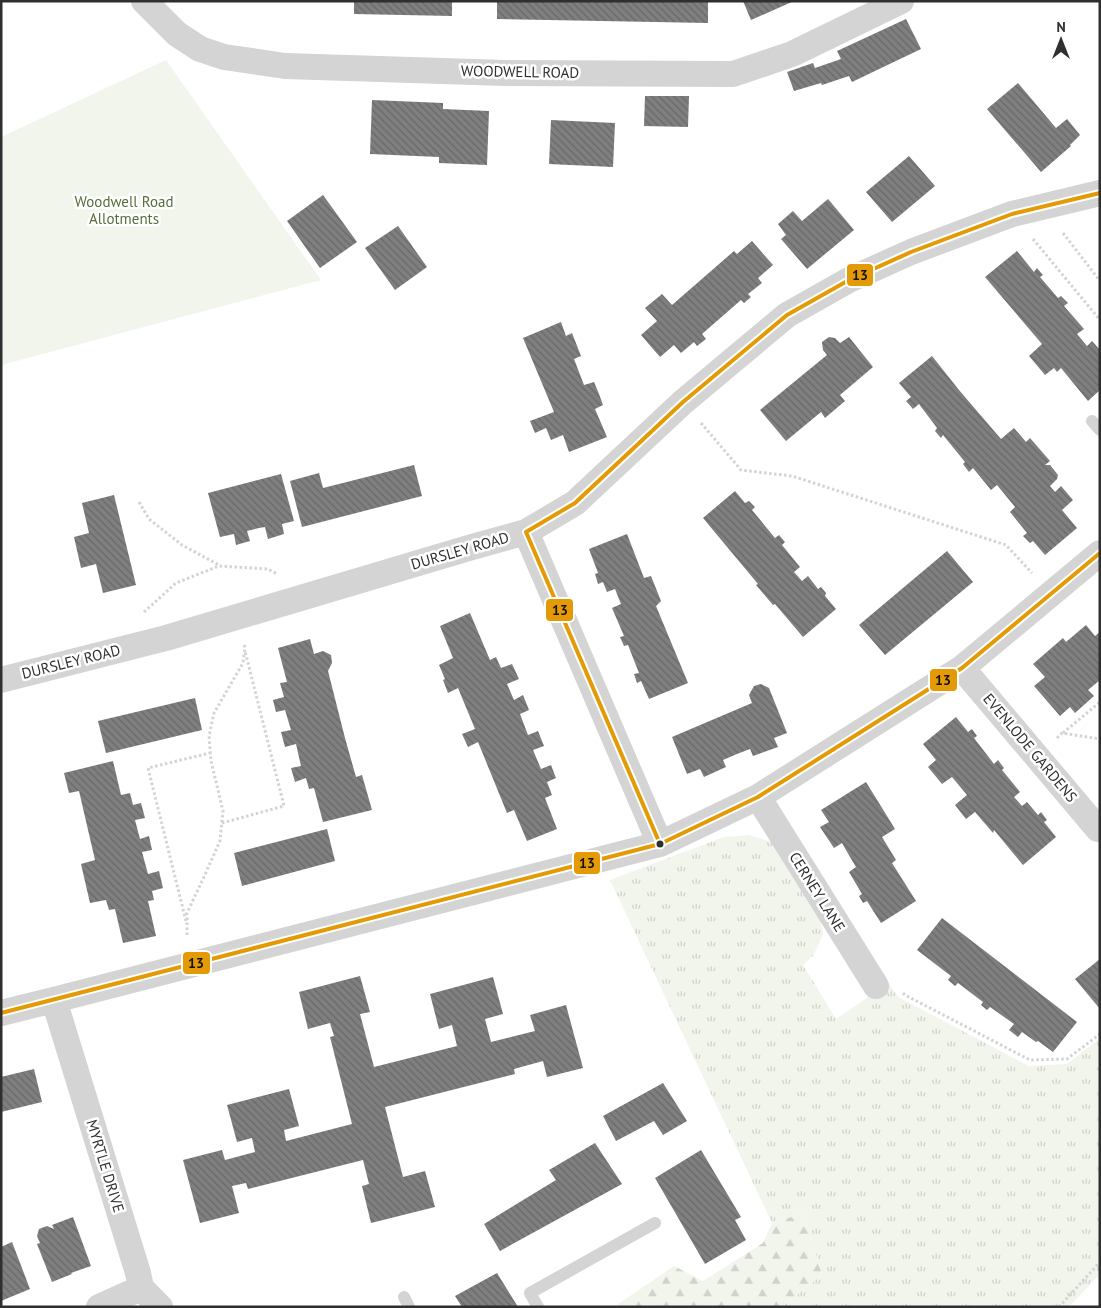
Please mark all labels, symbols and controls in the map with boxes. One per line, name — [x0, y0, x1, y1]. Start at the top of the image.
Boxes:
north arrow — [1036, 15, 1086, 65]
text: N — [1056, 18, 1066, 36]
street label: WOODWELL ROAD — [461, 61, 579, 82]
park label: Woodwell Road Allotments — [75, 192, 173, 228]
line badge: 13 — [846, 263, 874, 287]
text: 13 — [852, 266, 868, 284]
street label: DURSLEY ROAD — [409, 527, 511, 574]
line badge: 13 — [545, 598, 574, 622]
text: 13 — [552, 601, 568, 619]
street label: DURSLEY ROAD — [20, 640, 122, 683]
line badge: 13 — [929, 668, 958, 692]
text: 13 — [935, 671, 951, 689]
street label: EVENLODE GARDENS — [979, 689, 1082, 806]
unlabelled marker — [655, 839, 665, 849]
street label: CERNEY LANE — [785, 848, 849, 935]
line badge: 13 — [573, 851, 601, 875]
text: 13 — [579, 854, 595, 872]
line badge: 13 — [182, 951, 211, 975]
text: 13 — [188, 954, 204, 972]
street label: MYRTLE DRIVE — [82, 1117, 129, 1215]

